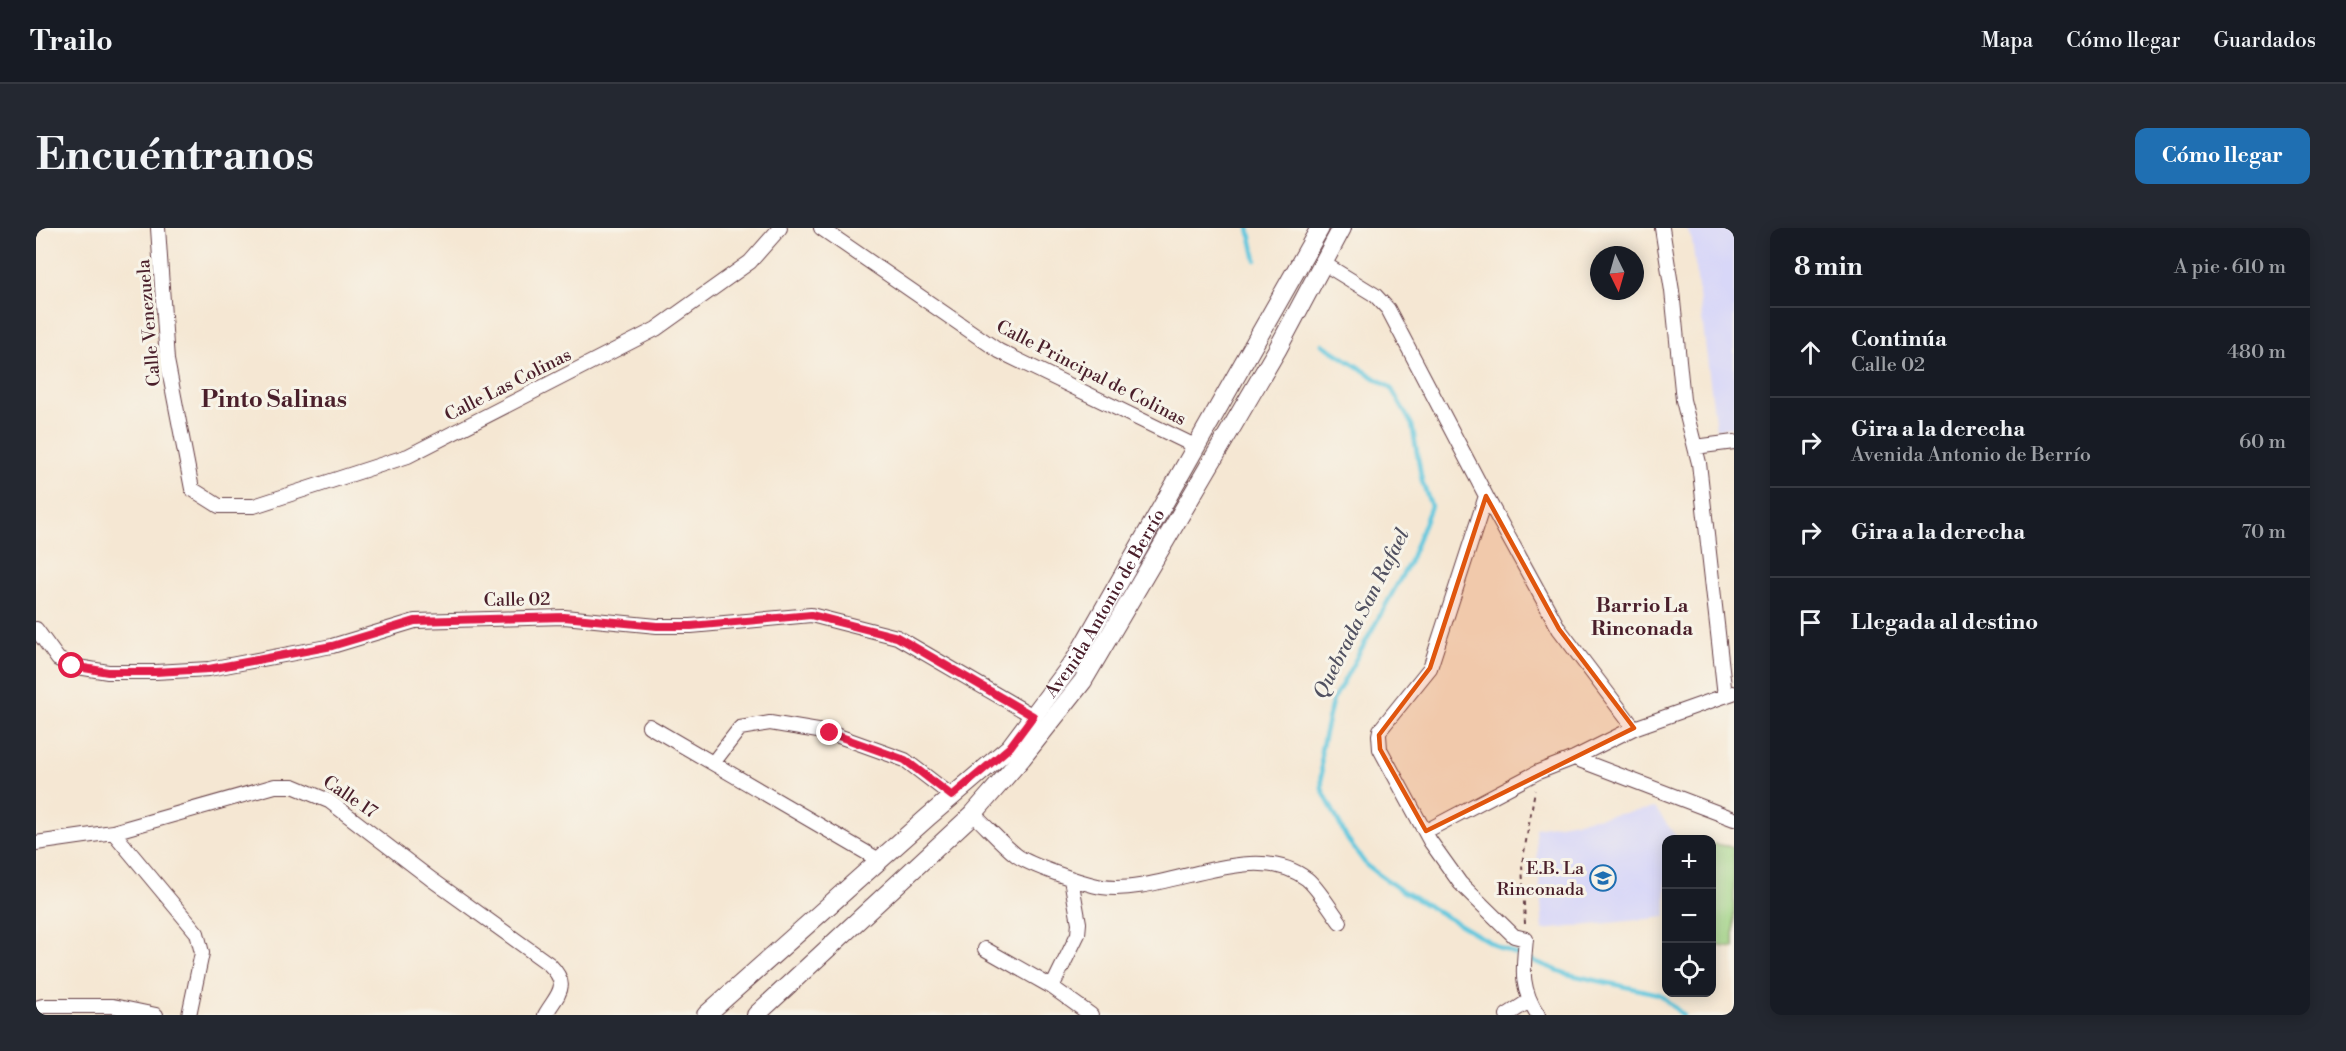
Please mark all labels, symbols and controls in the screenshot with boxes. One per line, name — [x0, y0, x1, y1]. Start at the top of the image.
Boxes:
text: Trailo — [30, 24, 113, 59]
text: Mapa — [1981, 28, 2033, 54]
text: Cómo llegar — [2066, 28, 2181, 54]
text: Guardados — [2214, 28, 2316, 54]
button: Cómo llegar — [2135, 128, 2310, 184]
text: Encuéntranos — [36, 130, 314, 183]
north arrow — [1590, 246, 1644, 300]
text: 8 min — [1794, 251, 1863, 283]
text: A pie · 610 m — [2174, 255, 2286, 280]
street label: Calle Venezuela — [132, 258, 166, 388]
street label: Calle Principal de Colinas — [992, 315, 1190, 431]
text: Continúa — [1851, 326, 1947, 353]
icon: ahead — [1794, 336, 1827, 369]
text: 480 m — [2227, 340, 2286, 365]
street label: Calle Las Colinas — [441, 343, 575, 427]
text: Calle 02 — [1851, 353, 1925, 378]
district label: Pinto Salinas — [201, 385, 347, 415]
text: Gira a la derecha — [1851, 416, 2025, 443]
icon: right — [1794, 426, 1827, 459]
text: 60 m — [2239, 430, 2286, 455]
text: Avenida Antonio de Berrío — [1851, 443, 2091, 468]
street label: Avenida Antonio de Berrío — [1039, 505, 1170, 703]
icon: right — [1794, 516, 1827, 549]
text: Gira a la derecha — [1851, 519, 2025, 546]
text: 70 m — [2242, 520, 2286, 545]
water label: Quebrada San Rafael — [1308, 524, 1416, 703]
street label: Calle 02 — [483, 588, 551, 612]
district label: Barrio La Rinconada — [1591, 594, 1693, 642]
icon: arrive — [1794, 606, 1827, 639]
text: Llegada al destino — [1851, 609, 2038, 636]
route start — [58, 652, 84, 678]
route end — [816, 719, 842, 745]
street label: Calle 17 — [318, 770, 382, 824]
map controls — [1662, 835, 1716, 997]
button: + — [1662, 835, 1716, 889]
place label: E.B. La Rinconada — [1497, 857, 1585, 901]
school or university icon: E.B. La Rinconada — [1588, 863, 1618, 893]
button: − — [1662, 889, 1716, 943]
button: locate — [1662, 943, 1716, 997]

